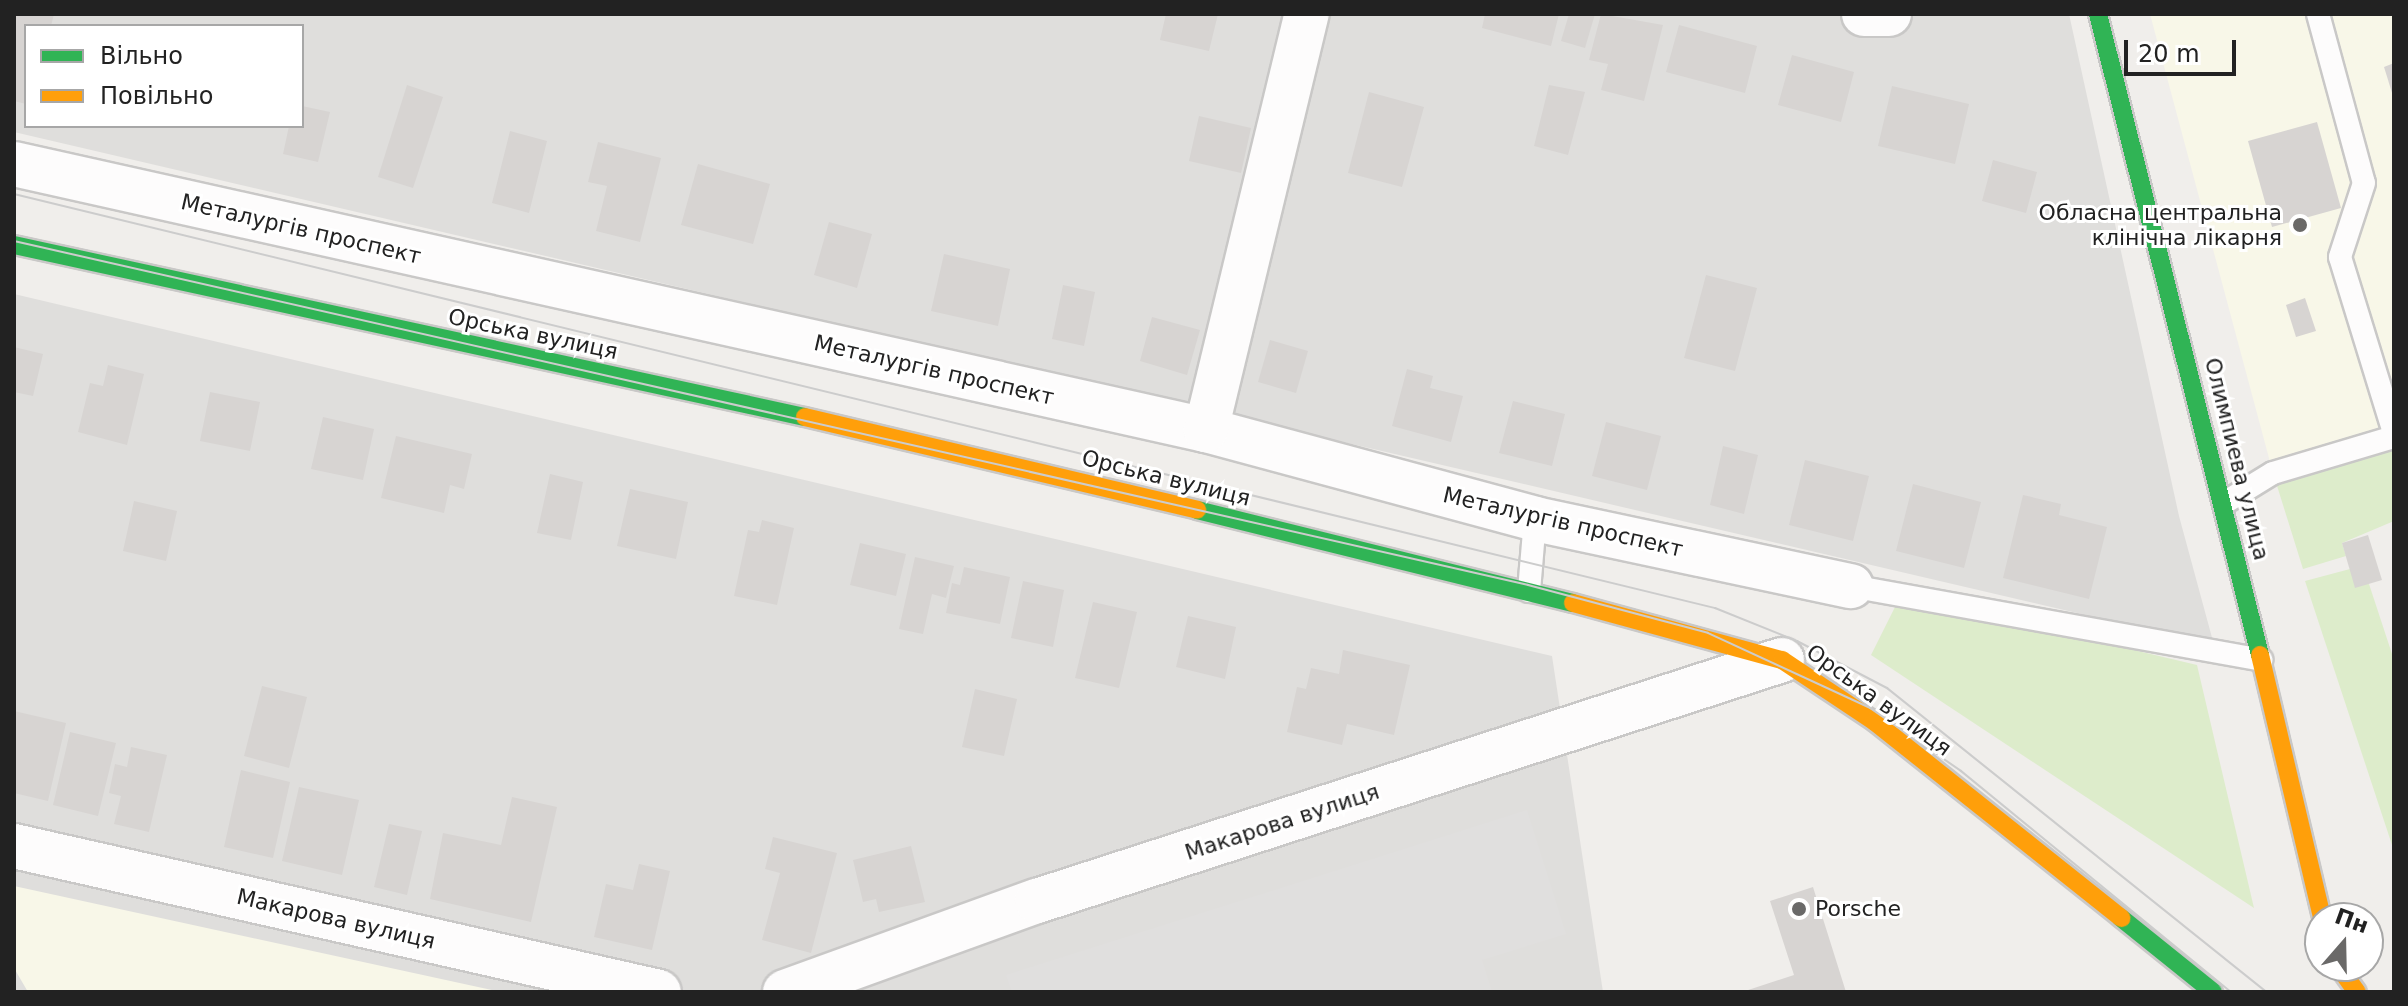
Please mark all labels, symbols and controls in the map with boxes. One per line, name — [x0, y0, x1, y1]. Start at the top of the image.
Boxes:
legend — [24, 24, 304, 128]
scale bar — [2128, 24, 2240, 74]
text: 20 m — [2138, 40, 2200, 68]
text: Вільно — [100, 42, 183, 70]
text: Повільно — [100, 82, 213, 110]
street label: Металургів проспект — [178, 189, 424, 269]
place label: Обласна центральна клінічна лікарня — [2039, 199, 2282, 250]
marker: Обласна центральна клінічна лікарня — [2289, 214, 2311, 236]
street label: Орська вулиця — [446, 303, 620, 365]
street label: Металургів проспект — [811, 330, 1057, 410]
street label: Олимпиева улица — [2199, 355, 2275, 563]
street label: Орська вулиця — [1079, 444, 1253, 512]
street label: Металургів проспект — [1440, 482, 1686, 562]
street label: Орська вулиця — [1801, 639, 1957, 761]
street label: Макарова вулиця — [1182, 778, 1382, 866]
street label: Макарова вулиця — [234, 883, 438, 955]
place label: Porsche — [1815, 896, 1901, 922]
marker: Porsche — [1790, 900, 1808, 918]
north arrow — [2304, 902, 2384, 982]
text: Пн — [2332, 903, 2372, 938]

